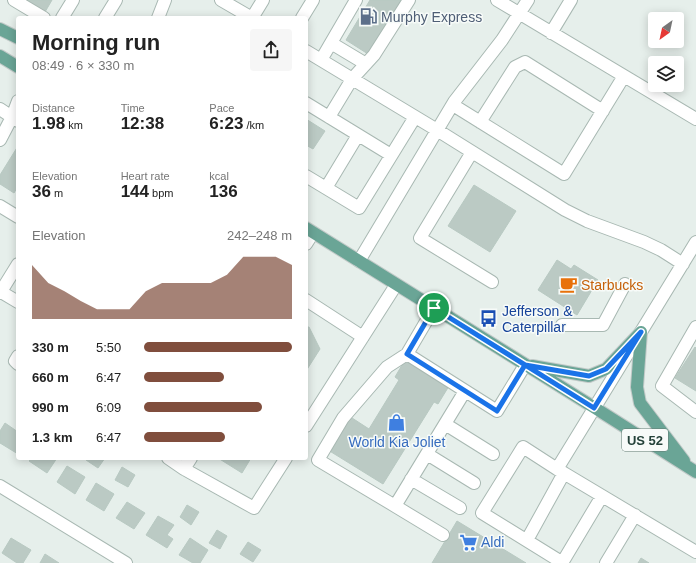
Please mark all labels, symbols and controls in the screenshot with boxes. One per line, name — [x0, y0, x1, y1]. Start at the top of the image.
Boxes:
fuel station icon: Murphy Express — [358, 7, 378, 27]
place label: Murphy Express — [381, 9, 482, 25]
north arrow — [648, 12, 684, 48]
map controls — [648, 12, 684, 92]
button: share — [250, 29, 292, 71]
text: Morning run — [32, 30, 160, 55]
button: layers — [648, 56, 684, 92]
text: 08:49 · 6 × 330 m — [32, 58, 134, 73]
text: Distance — [32, 102, 75, 114]
text: Time — [121, 102, 145, 114]
text: Pace — [209, 102, 234, 114]
text: 1.98 — [32, 114, 65, 133]
text: 12:38 — [121, 114, 164, 133]
text: 6:23 — [209, 114, 243, 133]
text: km — [65, 119, 83, 131]
text: /km — [243, 119, 264, 131]
text: Elevation — [32, 170, 77, 182]
text: Heart rate — [121, 170, 170, 182]
text: kcal — [209, 170, 229, 182]
text: 36 — [32, 182, 51, 201]
text: 144 — [121, 182, 149, 201]
text: 136 — [209, 182, 238, 201]
text: m — [51, 187, 63, 199]
text: bpm — [149, 187, 174, 199]
text: Elevation — [32, 228, 85, 243]
text: 242–248 m — [227, 228, 292, 243]
cafe icon: Starbucks — [558, 275, 578, 295]
place label: Starbucks — [581, 277, 643, 293]
pin — [417, 291, 451, 325]
icon: arrive — [423, 297, 445, 319]
place label: Jefferson & Caterpillar — [502, 303, 573, 335]
bus stop icon: Jefferson & Caterpillar — [479, 309, 499, 329]
text: 330 m — [32, 340, 69, 355]
text: 5:50 — [96, 340, 121, 355]
text: 660 m — [32, 370, 69, 385]
text: 6:47 — [96, 370, 121, 385]
text: 990 m — [32, 400, 69, 415]
text: 6:09 — [96, 400, 121, 415]
shop icon: World Kia Joliet — [387, 412, 407, 432]
road number: US 52 — [622, 429, 668, 451]
text: 1.3 km — [32, 430, 72, 445]
text: 6:47 — [96, 430, 121, 445]
place label: World Kia Joliet — [348, 434, 446, 450]
supermarket icon: Aldi — [458, 532, 478, 552]
place label: Aldi — [481, 534, 504, 550]

